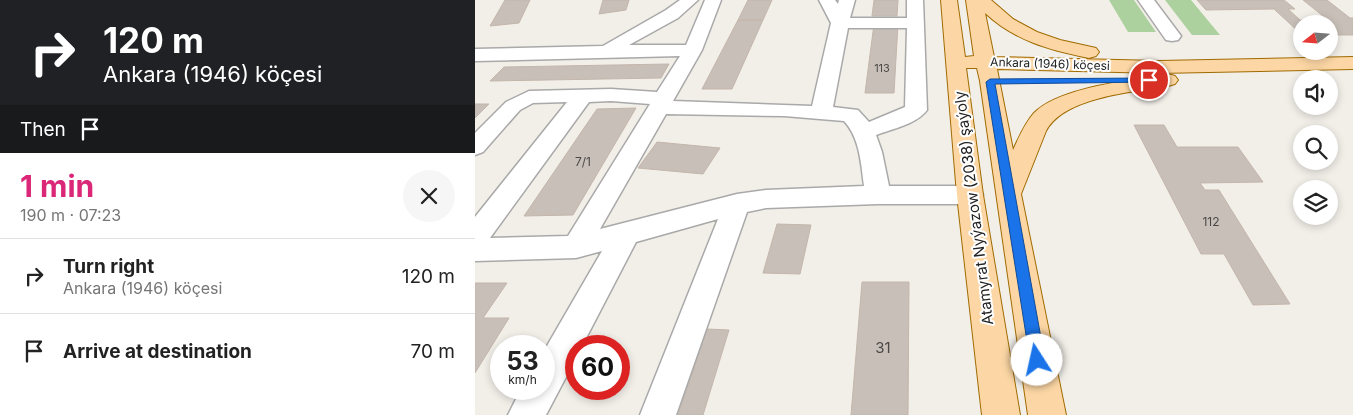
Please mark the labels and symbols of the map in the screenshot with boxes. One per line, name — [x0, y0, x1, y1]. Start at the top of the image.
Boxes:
north arrow — [1293, 15, 1337, 60]
street label: Ankara (1946) köçesi — [990, 54, 1110, 73]
pin — [1128, 59, 1170, 101]
house number: 113 — [874, 61, 890, 75]
street label: Atamyrat Nyýazow (2038) şaýoly — [950, 89, 997, 326]
house number: 7/1 — [575, 154, 591, 169]
house number: 112 — [1202, 214, 1220, 229]
position arrow — [1010, 333, 1062, 385]
speed limit sign: 60 — [565, 335, 630, 400]
house number: 31 — [875, 338, 891, 357]

